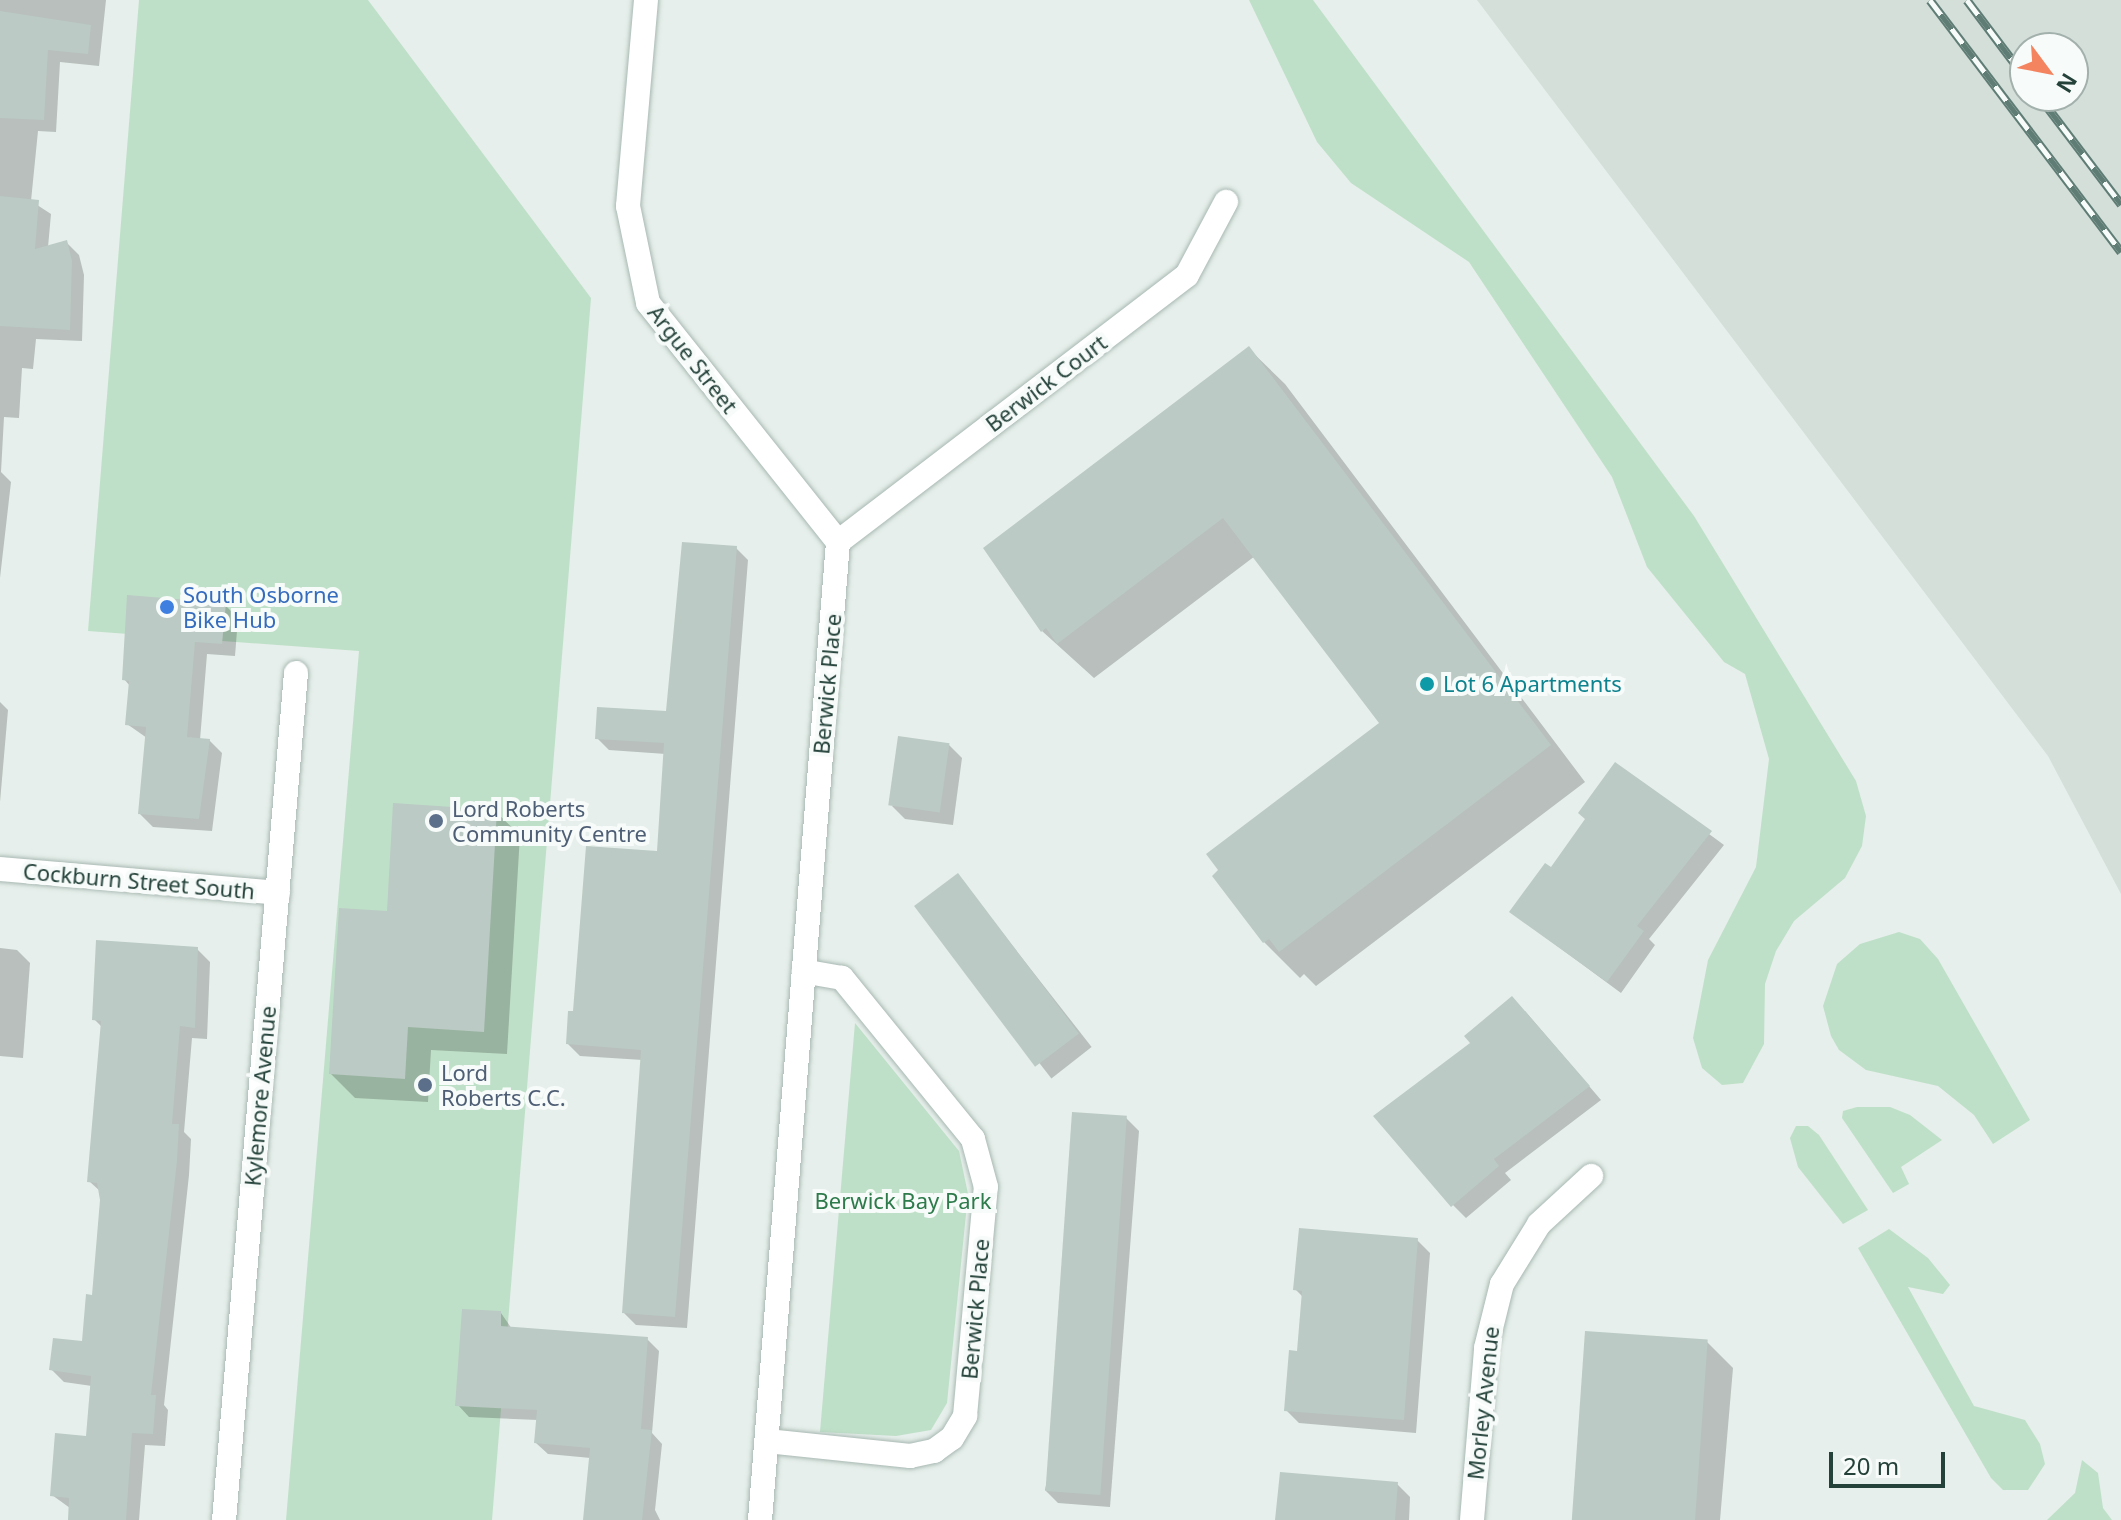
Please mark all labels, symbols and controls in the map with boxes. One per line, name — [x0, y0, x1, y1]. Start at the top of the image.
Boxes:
north arrow — [2009, 32, 2089, 112]
text: N — [2050, 68, 2085, 99]
street label: Argue Street — [643, 300, 743, 418]
street label: Berwick Court — [980, 329, 1112, 437]
place label: South Osborne Bike Hub — [183, 581, 339, 632]
marker: South Osborne Bike Hub — [158, 598, 176, 616]
street label: Berwick Place — [808, 613, 846, 755]
place label: Lot 6 Apartments — [1443, 671, 1622, 697]
marker: Lot 6 Apartments — [1418, 675, 1436, 693]
place label: Lord Roberts Community Centre — [452, 795, 647, 846]
marker: Lord Roberts Community Centre — [427, 812, 445, 830]
street label: Cockburn Street South — [22, 858, 256, 904]
street label: Kylemore Avenue — [239, 1005, 281, 1187]
place label: Lord Roberts C.C. — [441, 1059, 566, 1110]
marker: Lord Roberts C.C. — [416, 1076, 434, 1094]
park label: Berwick Bay Park — [815, 1188, 991, 1214]
street label: Berwick Place — [956, 1238, 994, 1380]
street label: Morley Avenue — [1462, 1325, 1504, 1481]
scale bar — [1833, 1436, 1949, 1486]
text: 20 m — [1843, 1449, 1899, 1482]

